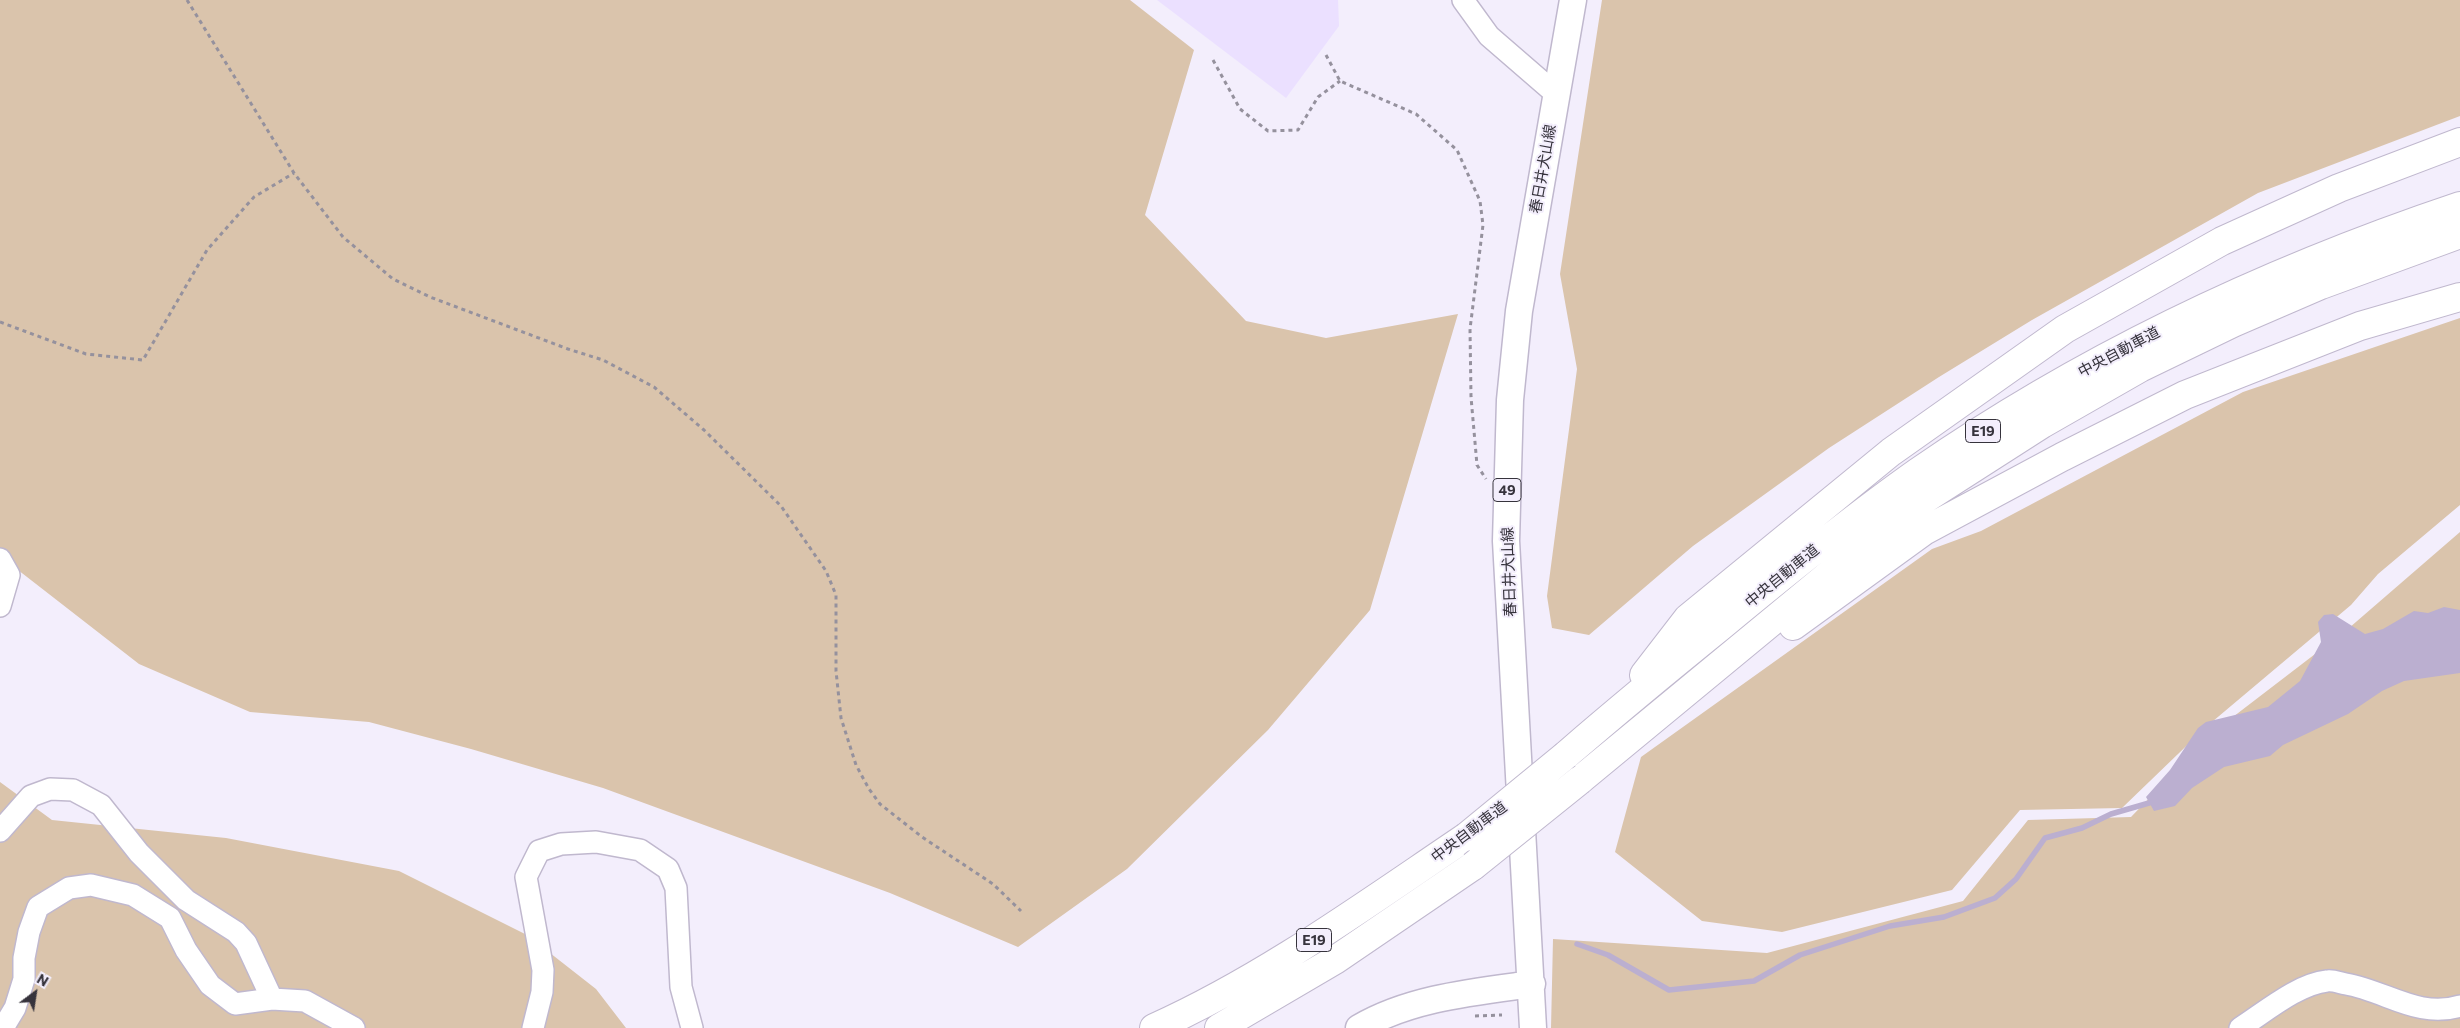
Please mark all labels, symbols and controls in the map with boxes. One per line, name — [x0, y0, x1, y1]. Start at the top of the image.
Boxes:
street label: 春日井犬山線 — [1526, 123, 1560, 215]
street label: 中央自動車道 — [2075, 323, 2163, 381]
road number: E19 — [1966, 420, 2000, 442]
road number: 49 — [1493, 478, 1521, 502]
street label: 春日井犬山線 — [1498, 527, 1520, 617]
street label: 中央自動車道 — [1741, 541, 1823, 611]
street label: 中央自動車道 — [1428, 798, 1510, 866]
road number: E19 — [1296, 928, 1332, 952]
north arrow — [10, 968, 60, 1018]
text: N — [34, 970, 52, 990]

